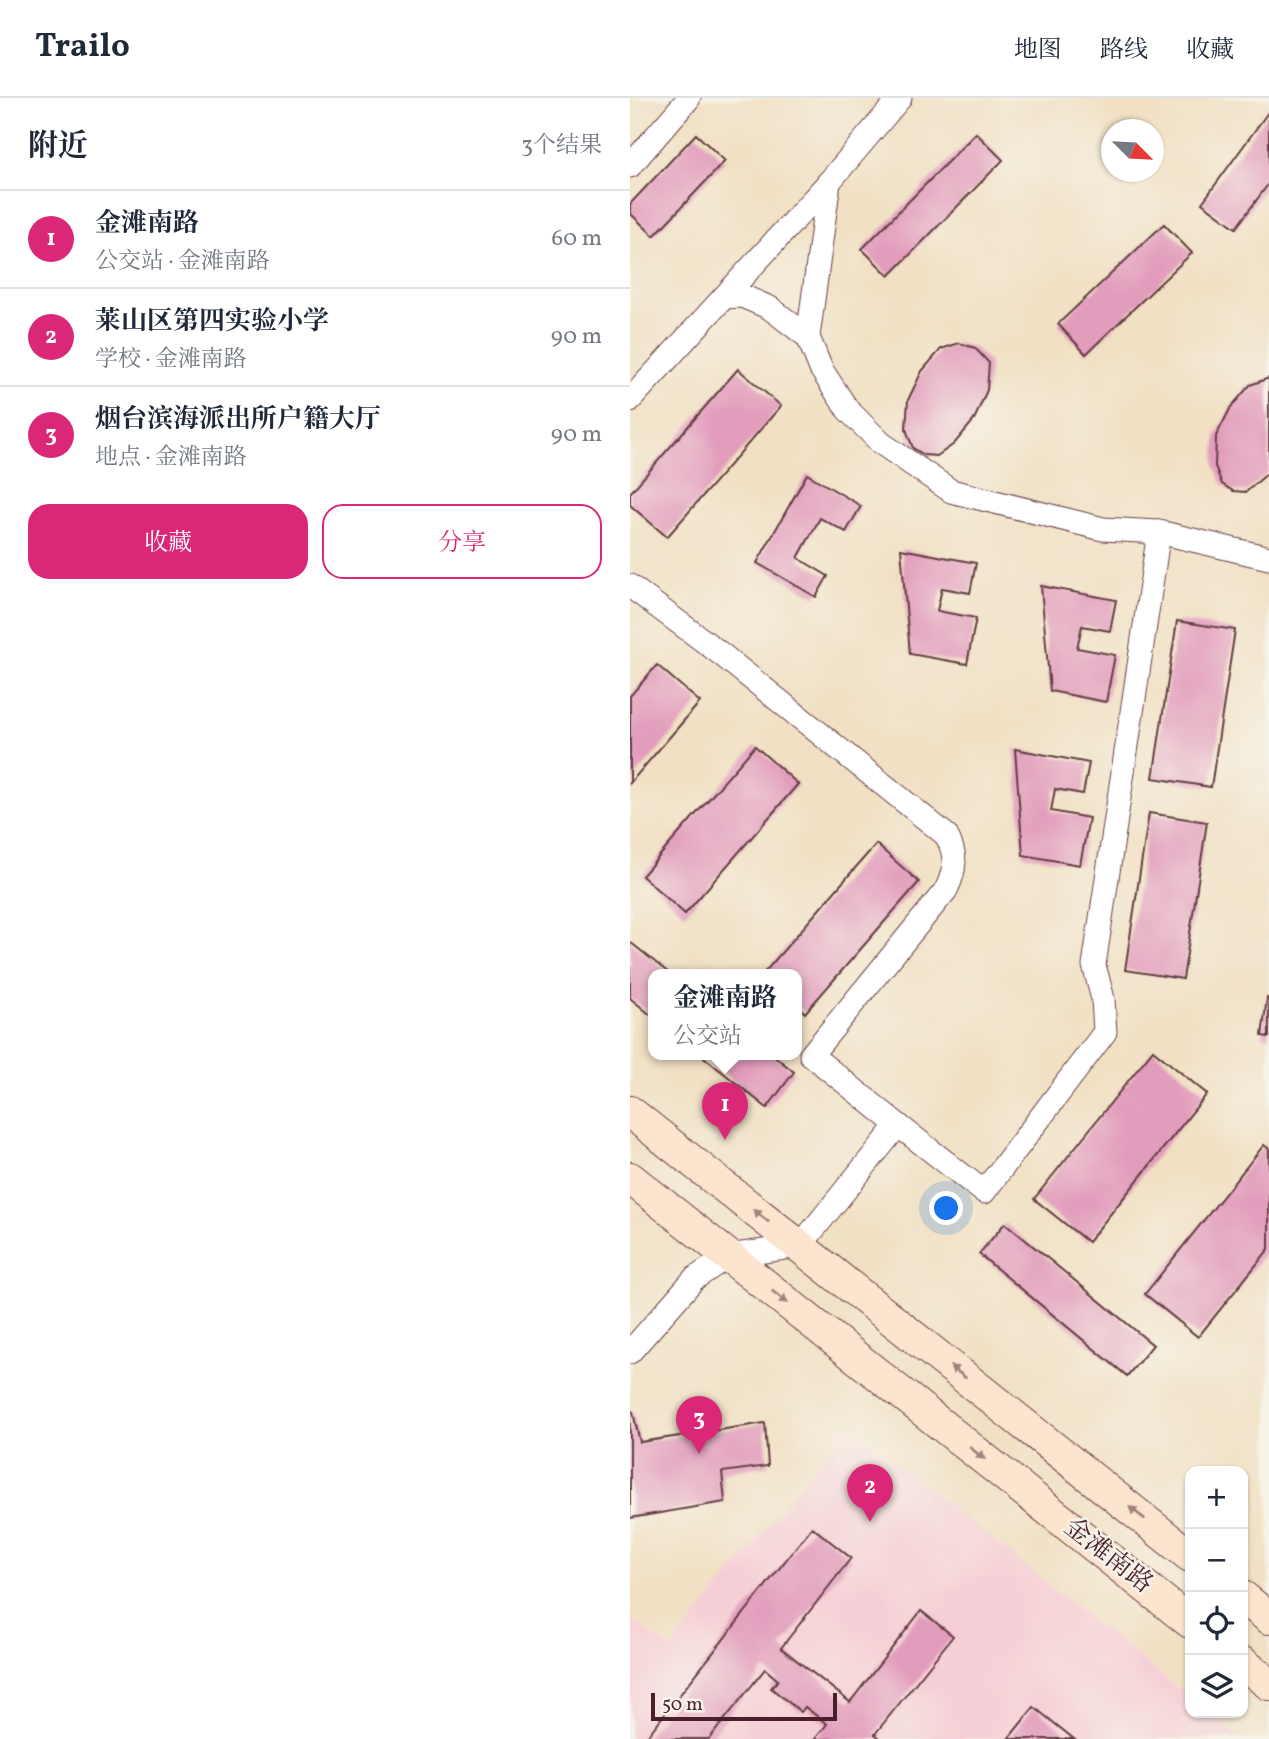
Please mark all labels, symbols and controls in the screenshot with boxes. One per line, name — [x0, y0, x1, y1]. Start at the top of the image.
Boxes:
text: Trailo — [35, 25, 130, 71]
text: 地图 — [1014, 34, 1062, 68]
text: 路线 — [1100, 34, 1148, 68]
text: 收藏 — [1186, 34, 1234, 68]
north arrow — [1101, 119, 1164, 182]
text: 附近 — [28, 126, 88, 168]
text: 3个结果 — [521, 130, 602, 162]
text: 金滩南路 — [95, 206, 199, 242]
text: 1 — [46, 223, 56, 255]
text: 60 m — [552, 223, 602, 255]
text: 公交站 · 金滩南路 — [95, 246, 270, 278]
text: 莱山区第四实验小学 — [95, 304, 329, 340]
text: 2 — [45, 321, 57, 353]
text: 90 m — [551, 321, 602, 353]
text: 学校 · 金滩南路 — [95, 344, 247, 376]
text: 烟台滨海派出所户籍大厅 — [95, 402, 381, 438]
text: 3 — [45, 419, 57, 451]
text: 90 m — [551, 419, 602, 451]
text: 地点 · 金滩南路 — [95, 442, 247, 474]
button: 收藏 — [28, 504, 308, 579]
button: 分享 — [322, 504, 602, 579]
popup — [648, 969, 802, 1060]
text: 金滩南路 — [673, 981, 777, 1017]
text: 公交站 — [673, 1021, 742, 1053]
pin: 1 — [702, 1082, 748, 1140]
your location — [929, 1191, 963, 1225]
one-way arrow — [752, 1208, 770, 1223]
one-way arrow — [770, 1289, 788, 1304]
one-way arrow — [950, 1365, 967, 1380]
pin: 3 — [676, 1396, 722, 1454]
one-way arrow — [969, 1445, 986, 1460]
pin: 2 — [847, 1464, 893, 1522]
map controls — [1185, 1466, 1248, 1718]
button: + — [1185, 1466, 1248, 1529]
one-way arrow — [1128, 1506, 1146, 1521]
street label: 金滩南路 — [1056, 1510, 1160, 1602]
button: − — [1185, 1529, 1248, 1592]
button: locate — [1185, 1592, 1248, 1655]
button: layers — [1185, 1655, 1248, 1718]
scale bar — [651, 1690, 836, 1722]
text: 50 m — [662, 1692, 703, 1718]

